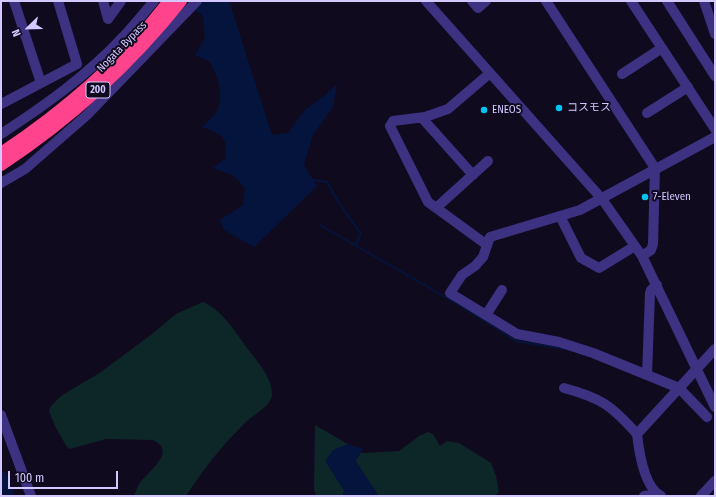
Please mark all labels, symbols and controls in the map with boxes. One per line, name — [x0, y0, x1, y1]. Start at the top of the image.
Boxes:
north arrow — [8, 8, 48, 48]
street label: Nogata Bypass — [94, 19, 150, 75]
text: N — [9, 27, 24, 38]
road number: 200 — [86, 82, 110, 98]
place label: コスモス — [567, 101, 611, 115]
place label: ENEOS — [492, 103, 521, 117]
marker: コスモス — [554, 103, 564, 113]
marker: ENEOS — [479, 105, 489, 115]
place label: 7-Eleven — [653, 190, 691, 204]
marker: 7-Eleven — [640, 192, 650, 202]
scale bar — [10, 463, 120, 489]
text: 100 m — [15, 471, 44, 485]

